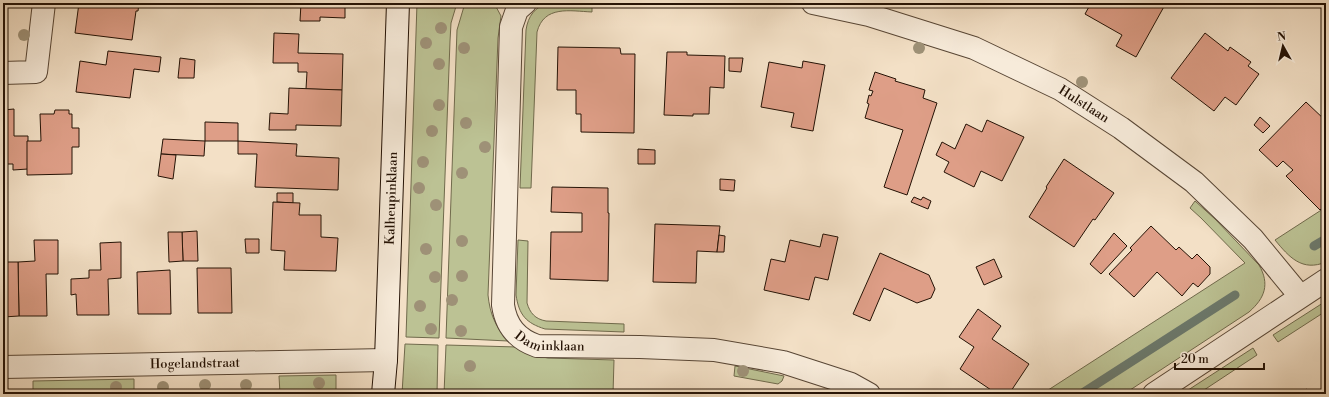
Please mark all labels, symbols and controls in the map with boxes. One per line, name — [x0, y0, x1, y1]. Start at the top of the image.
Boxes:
north arrow — [1263, 26, 1303, 66]
text: N — [1276, 30, 1287, 45]
street label: Hulstlaan — [1056, 82, 1112, 127]
street label: Kalheupinklaan — [382, 151, 401, 245]
street label: Daminklaan — [511, 328, 585, 355]
scale bar — [1175, 345, 1264, 371]
text: 20 m — [1181, 352, 1209, 367]
street label: Hogelandstraat — [150, 355, 241, 372]

